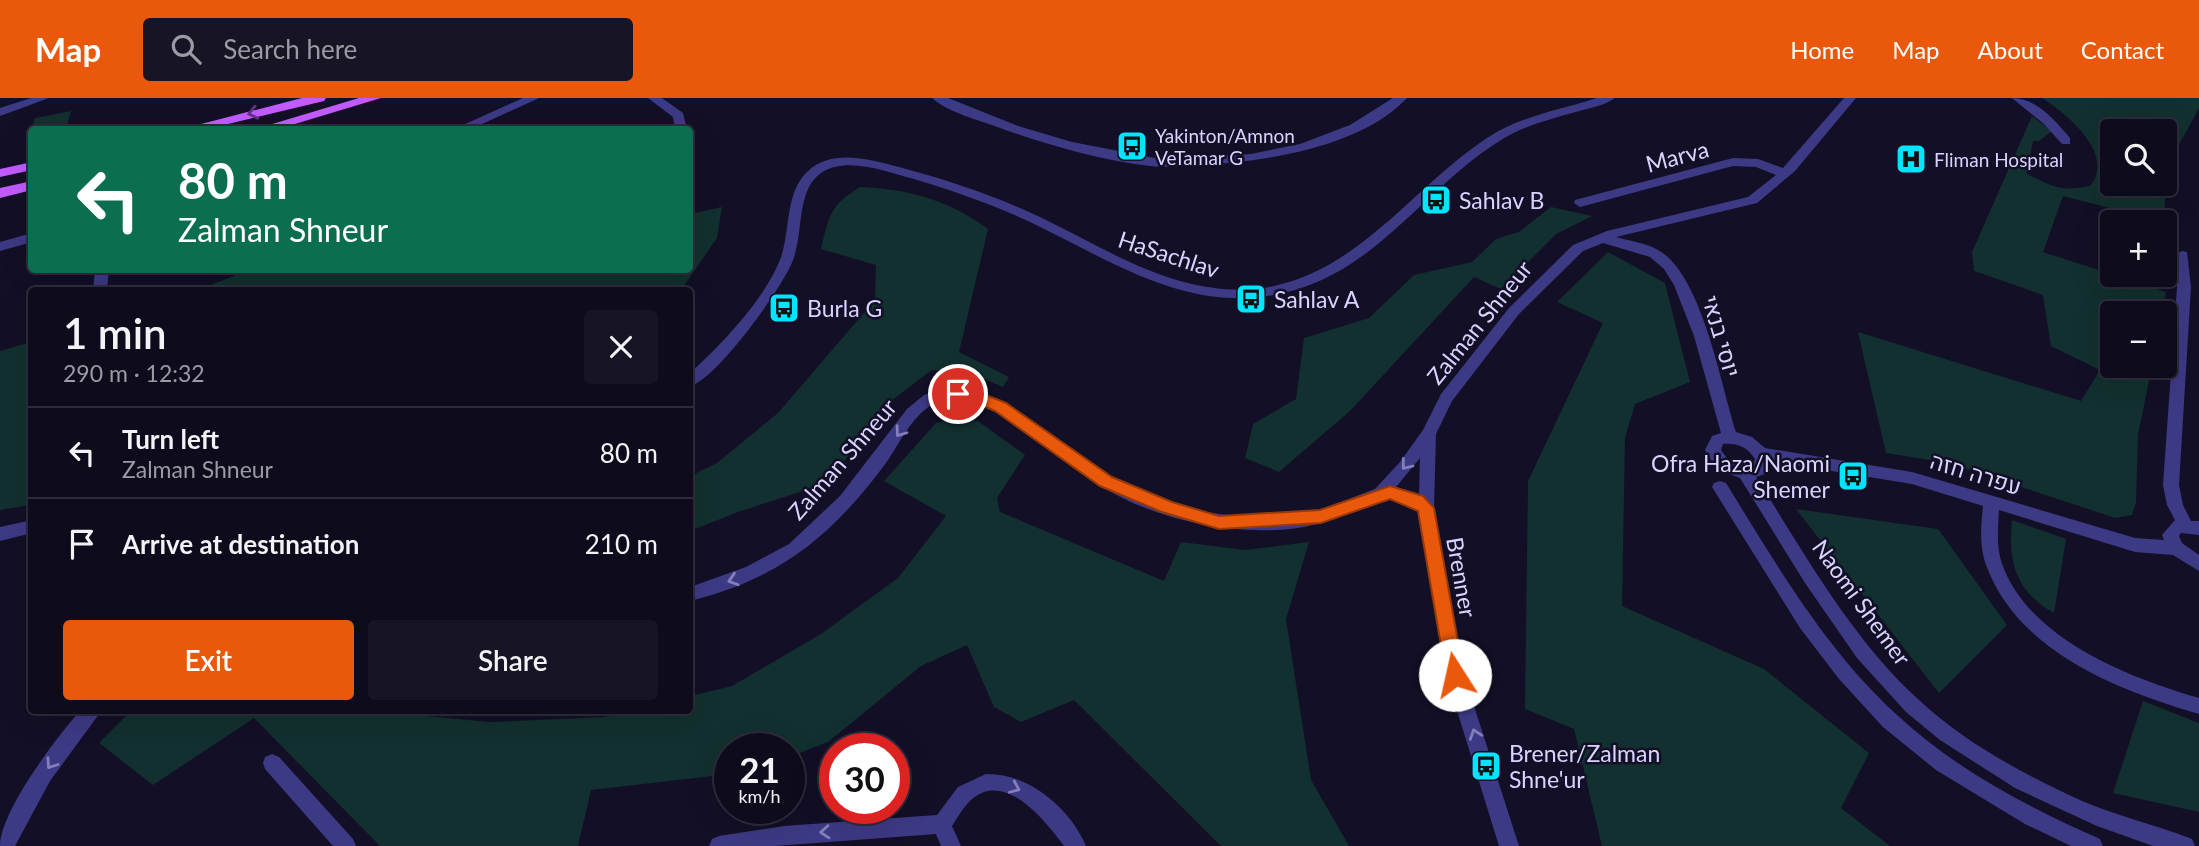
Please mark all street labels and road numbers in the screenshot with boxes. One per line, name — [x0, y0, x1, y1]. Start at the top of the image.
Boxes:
street label: Marva — [1643, 134, 1711, 178]
street label: HaSachlav — [1115, 225, 1223, 283]
street label: Zalman Shneur — [1421, 254, 1538, 389]
street label: יוסי בנאי — [1697, 292, 1747, 380]
street label: Zalman Shneur — [782, 392, 903, 525]
street label: עפרה חזה — [1927, 446, 2025, 500]
street label: Naomi Shemer — [1807, 534, 1917, 671]
street label: Brenner — [1441, 535, 1483, 620]

